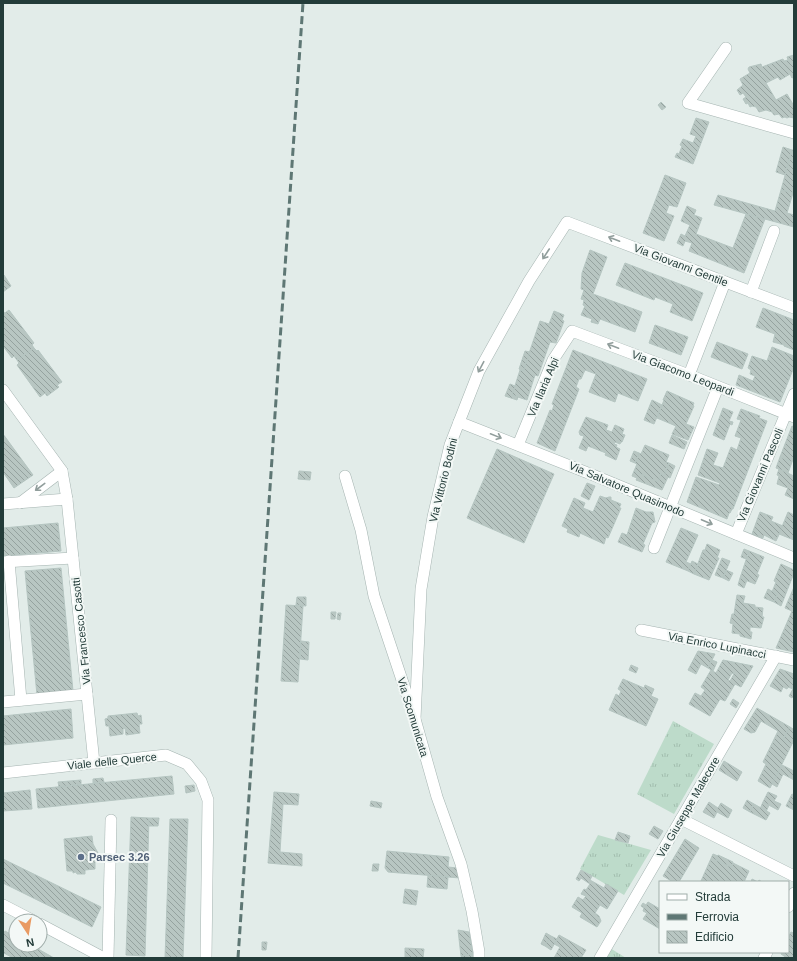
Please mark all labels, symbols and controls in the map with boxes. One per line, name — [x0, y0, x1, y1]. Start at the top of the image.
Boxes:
one-way arrow — [608, 235, 620, 243]
street label: Via Giovanni Gentile — [632, 241, 730, 289]
one-way arrow — [542, 249, 550, 260]
one-way arrow — [607, 342, 619, 350]
street label: Via Giacomo Leopardi — [630, 348, 736, 398]
street label: Via Ilaria Alpi — [525, 355, 561, 419]
one-way arrow — [477, 361, 485, 373]
street label: Via Giovanni Pascoli — [735, 426, 785, 524]
one-way arrow — [489, 433, 501, 440]
street label: Via Vittorio Bodini — [427, 437, 459, 523]
street label: Via Salvatore Quasimodo — [567, 459, 687, 519]
one-way arrow — [35, 482, 46, 491]
one-way arrow — [700, 519, 712, 527]
street label: Via Francesco Casotti — [69, 577, 93, 685]
street label: Via Enrico Lupinacci — [667, 630, 767, 660]
street label: Via Scomunicata — [395, 676, 431, 759]
street label: Viale delle Querce — [67, 750, 157, 772]
street label: Via Giuseppe Malecore — [654, 755, 722, 859]
place label: Parsec 3.26 — [89, 851, 150, 863]
marker: Parsec 3.26 — [76, 852, 86, 862]
legend — [659, 881, 789, 953]
text: Strada — [695, 890, 731, 904]
text: Ferrovia — [695, 910, 739, 924]
north arrow — [8, 913, 48, 953]
text: Edificio — [695, 930, 734, 944]
text: N — [25, 936, 35, 949]

